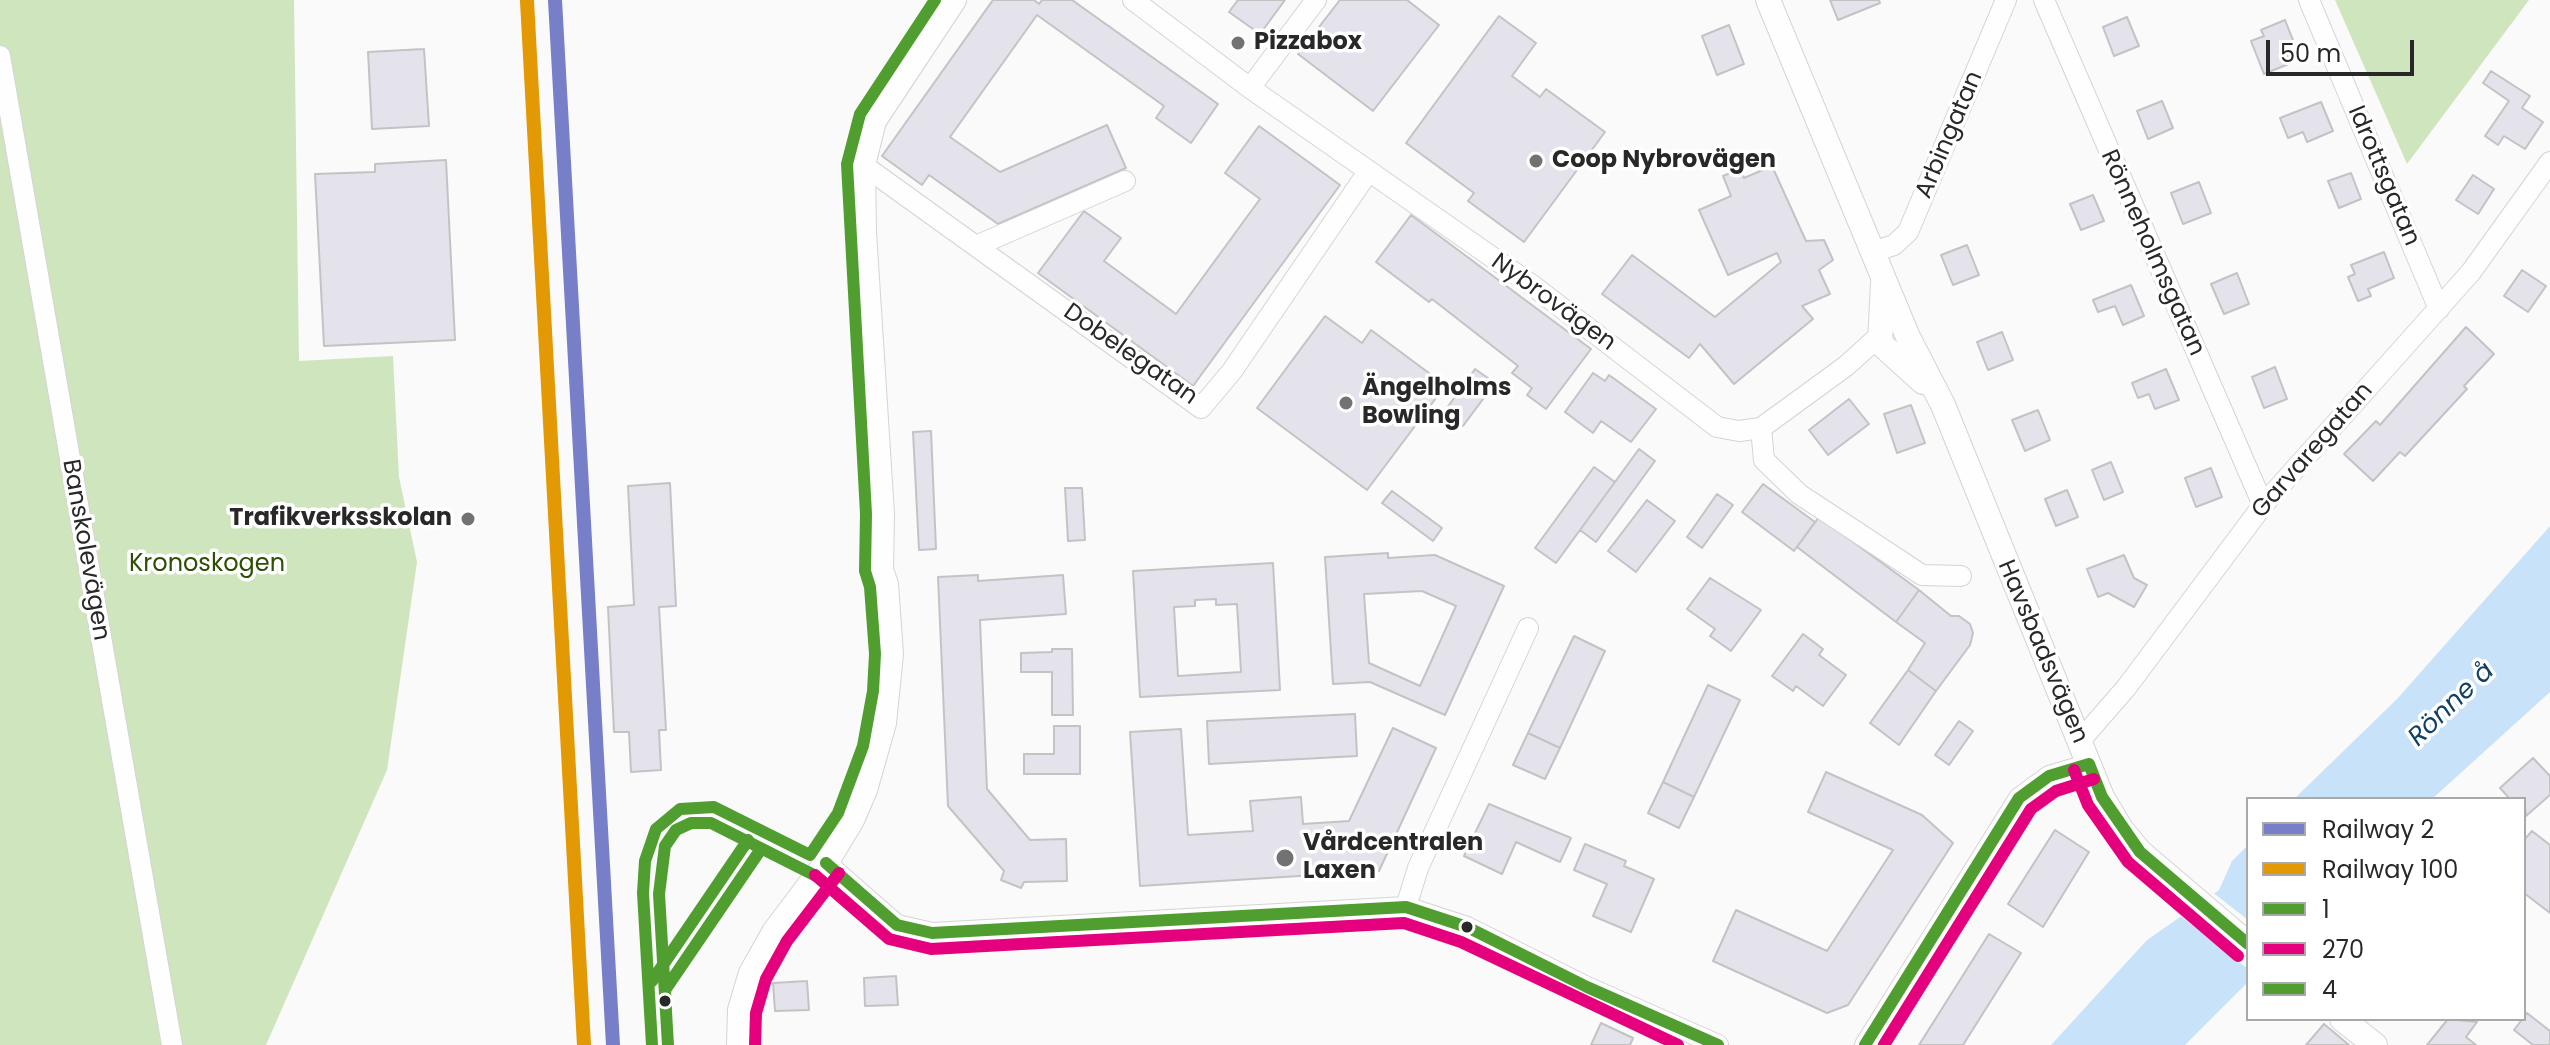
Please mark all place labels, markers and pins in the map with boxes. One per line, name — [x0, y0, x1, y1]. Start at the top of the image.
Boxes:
place label: Pizzabox — [1254, 29, 1362, 57]
marker: Pizzabox — [1229, 34, 1247, 52]
place label: Coop Nybrovägen — [1552, 147, 1776, 175]
marker: Coop Nybrovägen — [1527, 152, 1545, 170]
place label: Ängelholms Bowling — [1362, 375, 1511, 431]
marker: Ängelholms Bowling — [1337, 394, 1355, 412]
place label: Trafikverksskolan — [229, 505, 452, 533]
marker: Trafikverksskolan — [459, 510, 477, 528]
place label: Vårdcentralen Laxen — [1303, 830, 1483, 886]
marker: Vårdcentralen Laxen — [1274, 847, 1296, 869]
unlabelled marker — [1459, 919, 1475, 935]
unlabelled marker — [657, 993, 673, 1009]

